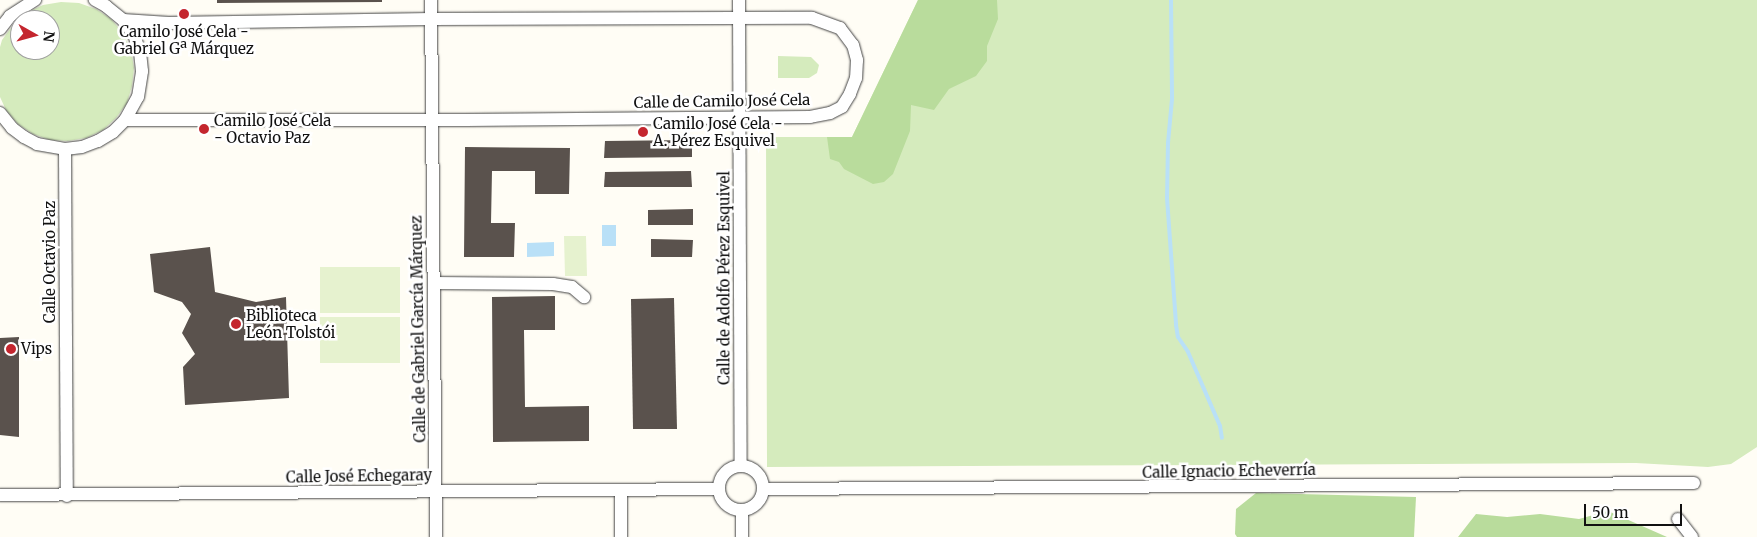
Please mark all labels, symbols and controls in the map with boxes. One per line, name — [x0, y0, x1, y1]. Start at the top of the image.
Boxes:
marker: Camilo José Cela - Gabriel Gª Márquez — [178, 8, 190, 20]
north arrow — [10, 10, 60, 60]
place label: Camilo José Cela - Gabriel Gª Márquez — [114, 22, 254, 57]
text: N — [39, 30, 59, 43]
street label: Calle de Camilo José Cela — [634, 90, 810, 112]
place label: Camilo José Cela - Octavio Paz — [214, 111, 331, 146]
place label: Camilo José Cela - A. Pérez Esquivel — [653, 114, 783, 149]
marker: Camilo José Cela - Octavio Paz — [198, 123, 210, 135]
marker: Camilo José Cela - A. Pérez Esquivel — [637, 126, 649, 138]
street label: Calle de Adolfo Pérez Esquivel — [715, 171, 733, 385]
street label: Calle Octavio Paz — [41, 201, 59, 323]
street label: Calle de Gabriel García Márquez — [407, 215, 429, 443]
place label: Biblioteca León Tolstói — [246, 306, 335, 341]
marker: Biblioteca León Tolstói — [230, 318, 242, 330]
place label: Vips — [21, 340, 52, 358]
marker: Vips — [5, 343, 17, 355]
street label: Calle Ignacio Echeverría — [1142, 460, 1316, 482]
street label: Calle José Echegaray — [286, 466, 432, 486]
scale bar — [1587, 494, 1684, 526]
text: 50 m — [1592, 503, 1629, 522]

